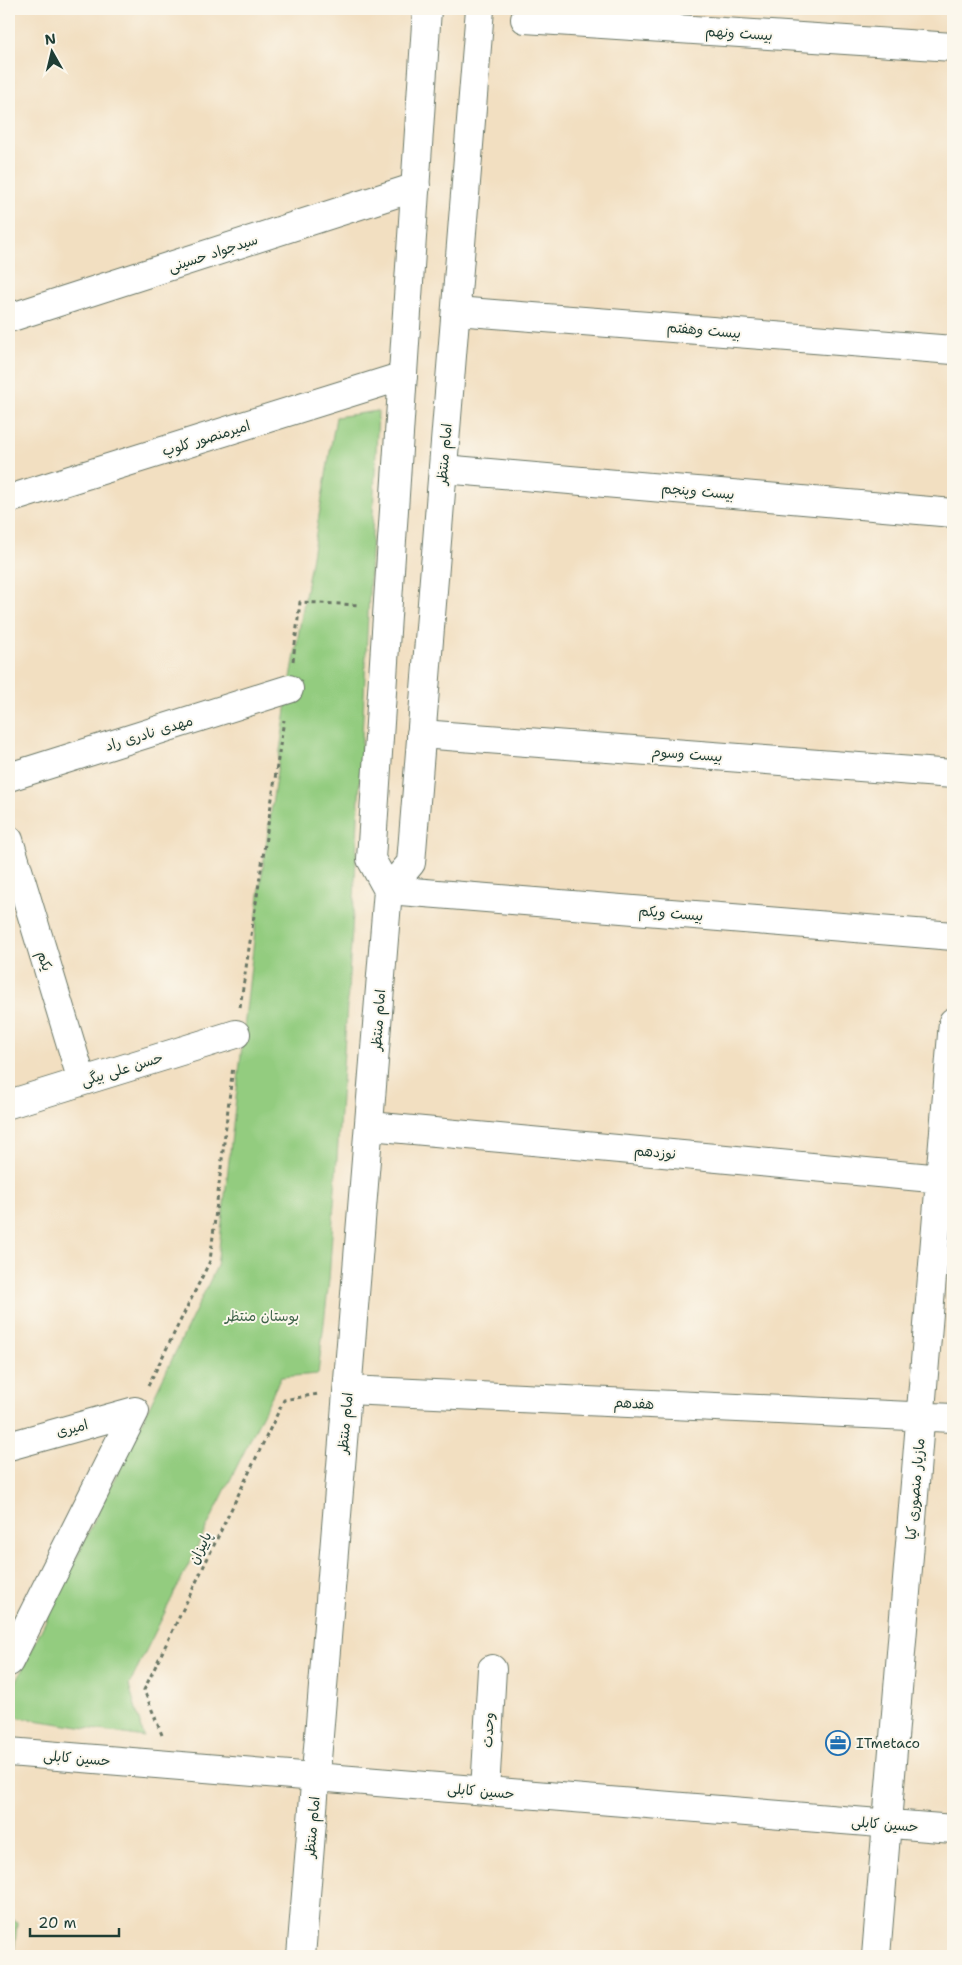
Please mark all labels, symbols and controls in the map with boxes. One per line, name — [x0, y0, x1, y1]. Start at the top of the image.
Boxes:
street label: بیست ونهم — [705, 22, 773, 46]
north arrow — [28, 28, 78, 78]
text: N — [43, 29, 57, 49]
street label: سیدجواد حسینی — [166, 230, 260, 276]
street label: بیست وهفتم — [666, 318, 742, 344]
street label: امیرمنصور کلوپ — [160, 416, 253, 461]
street label: امام منتظر — [432, 422, 458, 487]
street label: بیست وپنجم — [660, 479, 735, 505]
street label: مهدی نادری راد — [103, 711, 195, 755]
street label: بیست وسوم — [651, 743, 723, 768]
street label: بیست ویکم — [638, 901, 704, 927]
street label: یکم — [32, 949, 57, 974]
street label: امام منتظر — [367, 989, 391, 1053]
street label: حسن علی بیگی — [79, 1048, 165, 1090]
street label: نوزدهم — [633, 1141, 677, 1165]
park label: بوستان منتظر — [224, 1307, 299, 1325]
street label: امام منتظر — [333, 1391, 359, 1456]
street label: هفدهم — [613, 1393, 655, 1415]
street label: امیری — [54, 1415, 90, 1441]
street label: مازیار منصوری کیا — [902, 1437, 928, 1541]
street label: پاییزان — [184, 1529, 217, 1568]
street label: وحدت — [478, 1712, 498, 1748]
office icon: ITmetaco — [825, 1730, 851, 1756]
place label: ITmetaco — [856, 1734, 920, 1752]
street label: حسین کابلی — [43, 1746, 111, 1770]
street label: حسین کابلی — [447, 1779, 515, 1803]
street label: امام منتظر — [300, 1795, 326, 1860]
street label: حسین کابلی — [851, 1812, 919, 1836]
scale bar — [30, 1905, 119, 1937]
text: 20 m — [38, 1913, 77, 1933]

